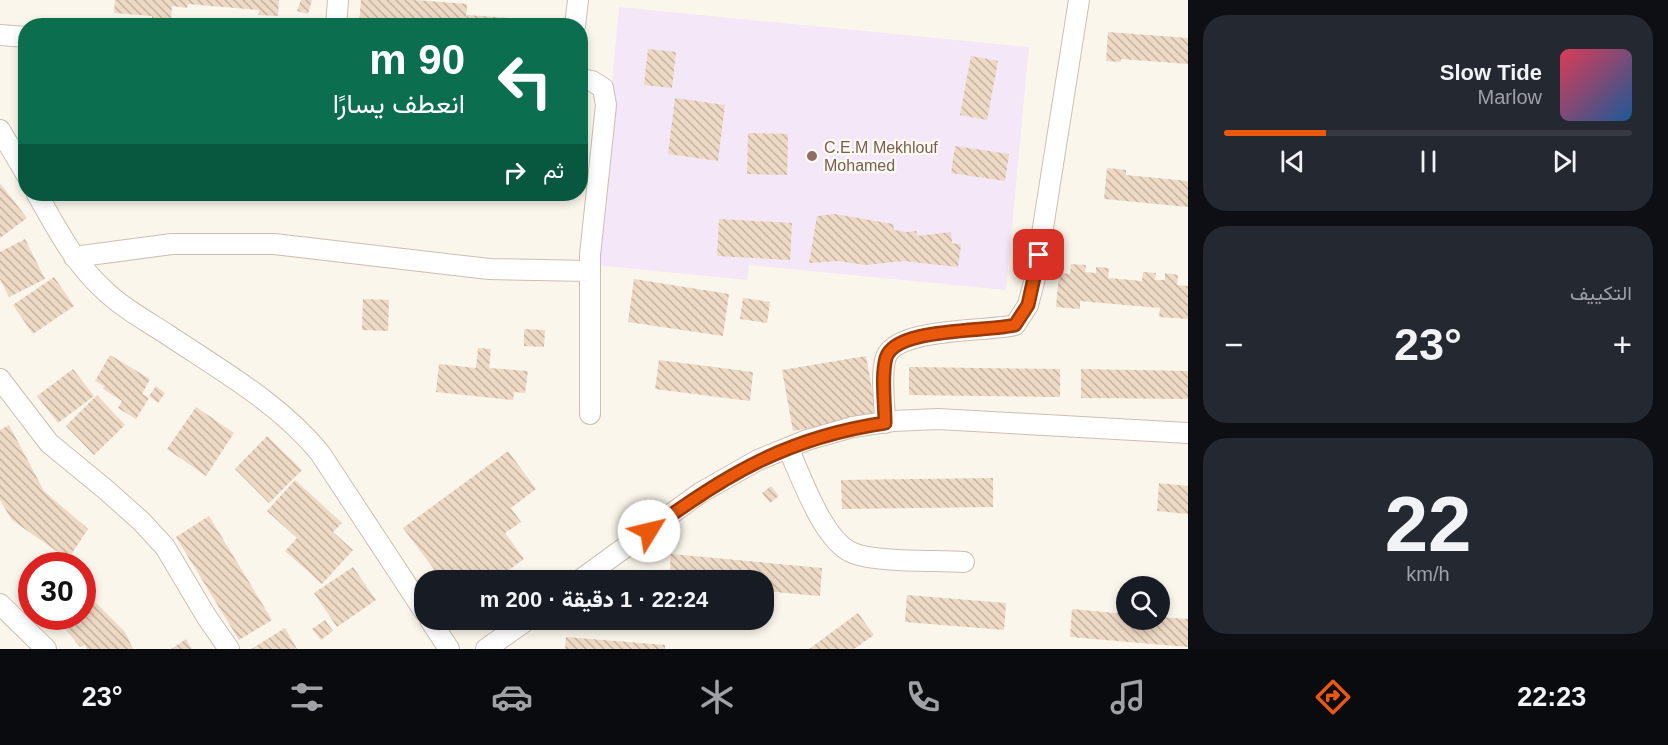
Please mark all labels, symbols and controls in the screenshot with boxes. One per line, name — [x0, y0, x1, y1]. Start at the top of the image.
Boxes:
text: 90 m — [369, 36, 465, 83]
icon: left — [486, 42, 564, 120]
text: Slow Tide — [1440, 60, 1542, 85]
text: Marlow — [1478, 86, 1542, 108]
text: انعطف يسارًا — [333, 89, 465, 119]
place label: C.E.M Mekhlouf Mohamed — [824, 139, 938, 174]
icon: previous — [1276, 145, 1309, 178]
icon: pause — [1412, 145, 1445, 178]
icon: next — [1548, 145, 1581, 178]
marker: C.E.M Mekhlouf Mohamed — [805, 149, 819, 163]
icon: right — [498, 156, 531, 189]
text: ثم — [543, 158, 564, 183]
pin — [1013, 229, 1064, 280]
icon: arrive — [1022, 238, 1055, 271]
text: التكييف — [1570, 282, 1632, 304]
text: 23° — [1394, 319, 1462, 370]
text: − — [1224, 326, 1243, 363]
text: + — [1613, 326, 1632, 363]
text: 22 — [1385, 480, 1471, 568]
position arrow — [617, 499, 681, 563]
speed limit sign: 30 — [18, 552, 96, 630]
text: km/h — [1406, 563, 1450, 585]
map controls — [1116, 576, 1170, 630]
button: search — [1116, 576, 1170, 630]
text: 22:24 · 1 دقيقة · 200 m — [480, 587, 708, 612]
icon: filters — [286, 676, 328, 718]
icon: car — [491, 676, 533, 718]
icon: climate — [696, 676, 738, 718]
icon: phone — [902, 676, 944, 718]
icon: music — [1107, 676, 1149, 718]
icon: directions — [1312, 676, 1354, 718]
text: 23° — [82, 682, 123, 712]
text: 22:23 — [1517, 682, 1586, 712]

